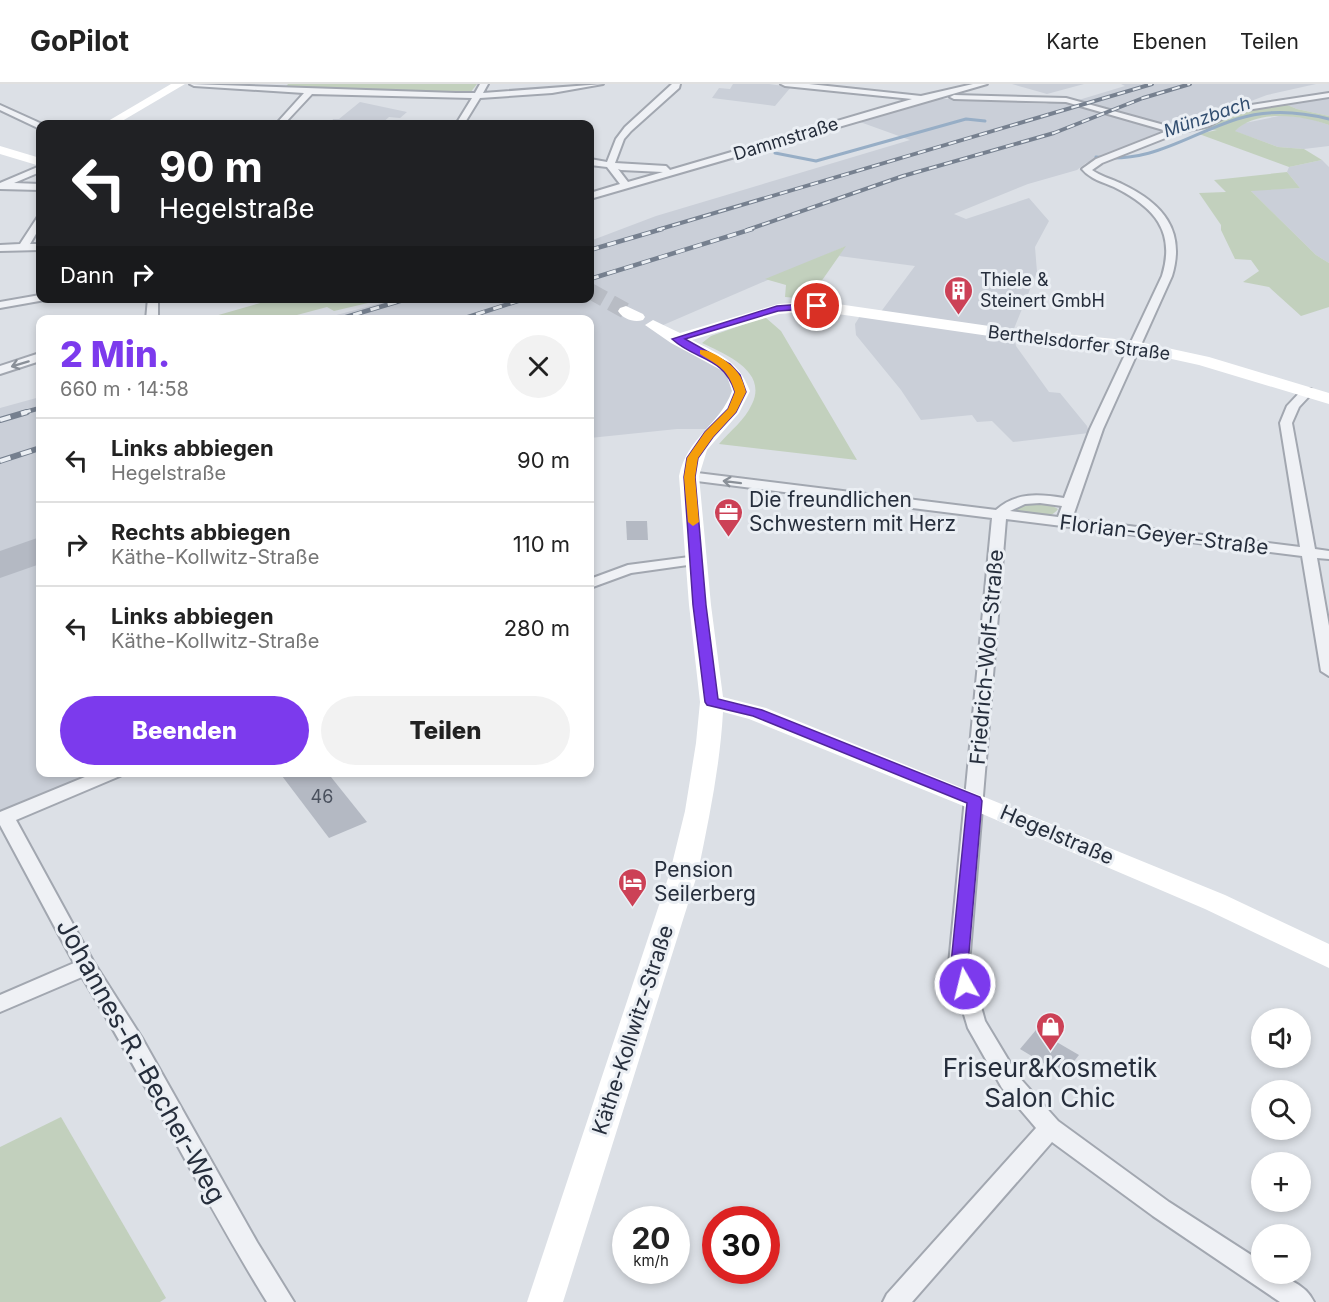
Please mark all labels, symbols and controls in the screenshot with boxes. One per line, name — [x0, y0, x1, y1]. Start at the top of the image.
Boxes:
text: GoPilot — [30, 24, 129, 58]
text: Karte — [1046, 29, 1099, 54]
text: Ebenen — [1132, 29, 1207, 54]
text: Teilen — [1240, 29, 1299, 54]
water label: Münzbach — [1161, 92, 1253, 141]
street label: Dammstraße — [731, 113, 841, 164]
text: 90 m — [159, 141, 263, 192]
icon: left — [60, 144, 138, 222]
text: Hegelstraße — [159, 192, 314, 225]
icon: right — [126, 258, 159, 291]
text: Dann — [60, 262, 114, 288]
place label: Thiele & Steinert GmbH — [980, 269, 1105, 311]
building icon: Thiele & Steinert GmbH — [943, 274, 975, 316]
pin — [791, 280, 842, 331]
icon: arrive — [800, 289, 833, 322]
street label: Berthelsdorfer Straße — [987, 321, 1171, 364]
text: 2 Min. — [60, 332, 171, 376]
button: close — [507, 335, 570, 398]
one-way arrow — [11, 359, 30, 370]
text: 660 m · 14:58 — [60, 377, 189, 401]
text: Links abbiegen — [111, 435, 274, 461]
icon: left — [60, 444, 93, 477]
text: 90 m — [517, 447, 570, 473]
text: Hegelstraße — [111, 461, 226, 485]
one-way arrow — [723, 476, 743, 487]
place label: Die freundlichen Schwestern mit Herz — [749, 487, 956, 536]
office icon: Die freundlichen Schwestern mit Herz — [712, 496, 744, 538]
street label: Florian-Geyer-Straße — [1058, 509, 1270, 560]
text: Rechts abbiegen — [111, 519, 291, 545]
icon: right — [60, 528, 93, 561]
text: 110 m — [513, 531, 570, 557]
text: Käthe-Kollwitz-Straße — [111, 545, 319, 569]
street label: Friedrich-Wolf-Straße — [965, 548, 1008, 766]
text: Links abbiegen — [111, 603, 274, 629]
icon: left — [60, 612, 93, 645]
text: 280 m — [504, 615, 570, 641]
text: Käthe-Kollwitz-Straße — [111, 629, 319, 653]
button: Beenden — [60, 696, 309, 765]
button: Teilen — [321, 696, 570, 765]
house number: 46 — [311, 786, 333, 807]
street label: Hegelstraße — [997, 799, 1118, 870]
place label: Pension Seilerberg — [654, 857, 756, 906]
hotel icon: Pension Seilerberg — [617, 866, 649, 908]
street label: Johannes-R.-Becher-Weg — [50, 913, 233, 1208]
street label: Käthe-Kollwitz-Straße — [587, 922, 678, 1138]
position arrow — [933, 952, 997, 1016]
map controls — [1251, 1008, 1311, 1284]
button: sound — [1251, 1008, 1311, 1068]
shop icon: Friseur&Kosmetik Salon Chic — [1034, 1010, 1066, 1052]
place label: Friseur&Kosmetik Salon Chic — [943, 1052, 1157, 1113]
button: search — [1251, 1080, 1311, 1140]
button: + — [1251, 1152, 1311, 1212]
speed limit sign: 30 — [702, 1206, 780, 1284]
text: 20 — [631, 1220, 671, 1256]
button: − — [1251, 1224, 1311, 1284]
text: km/h — [633, 1251, 669, 1270]

